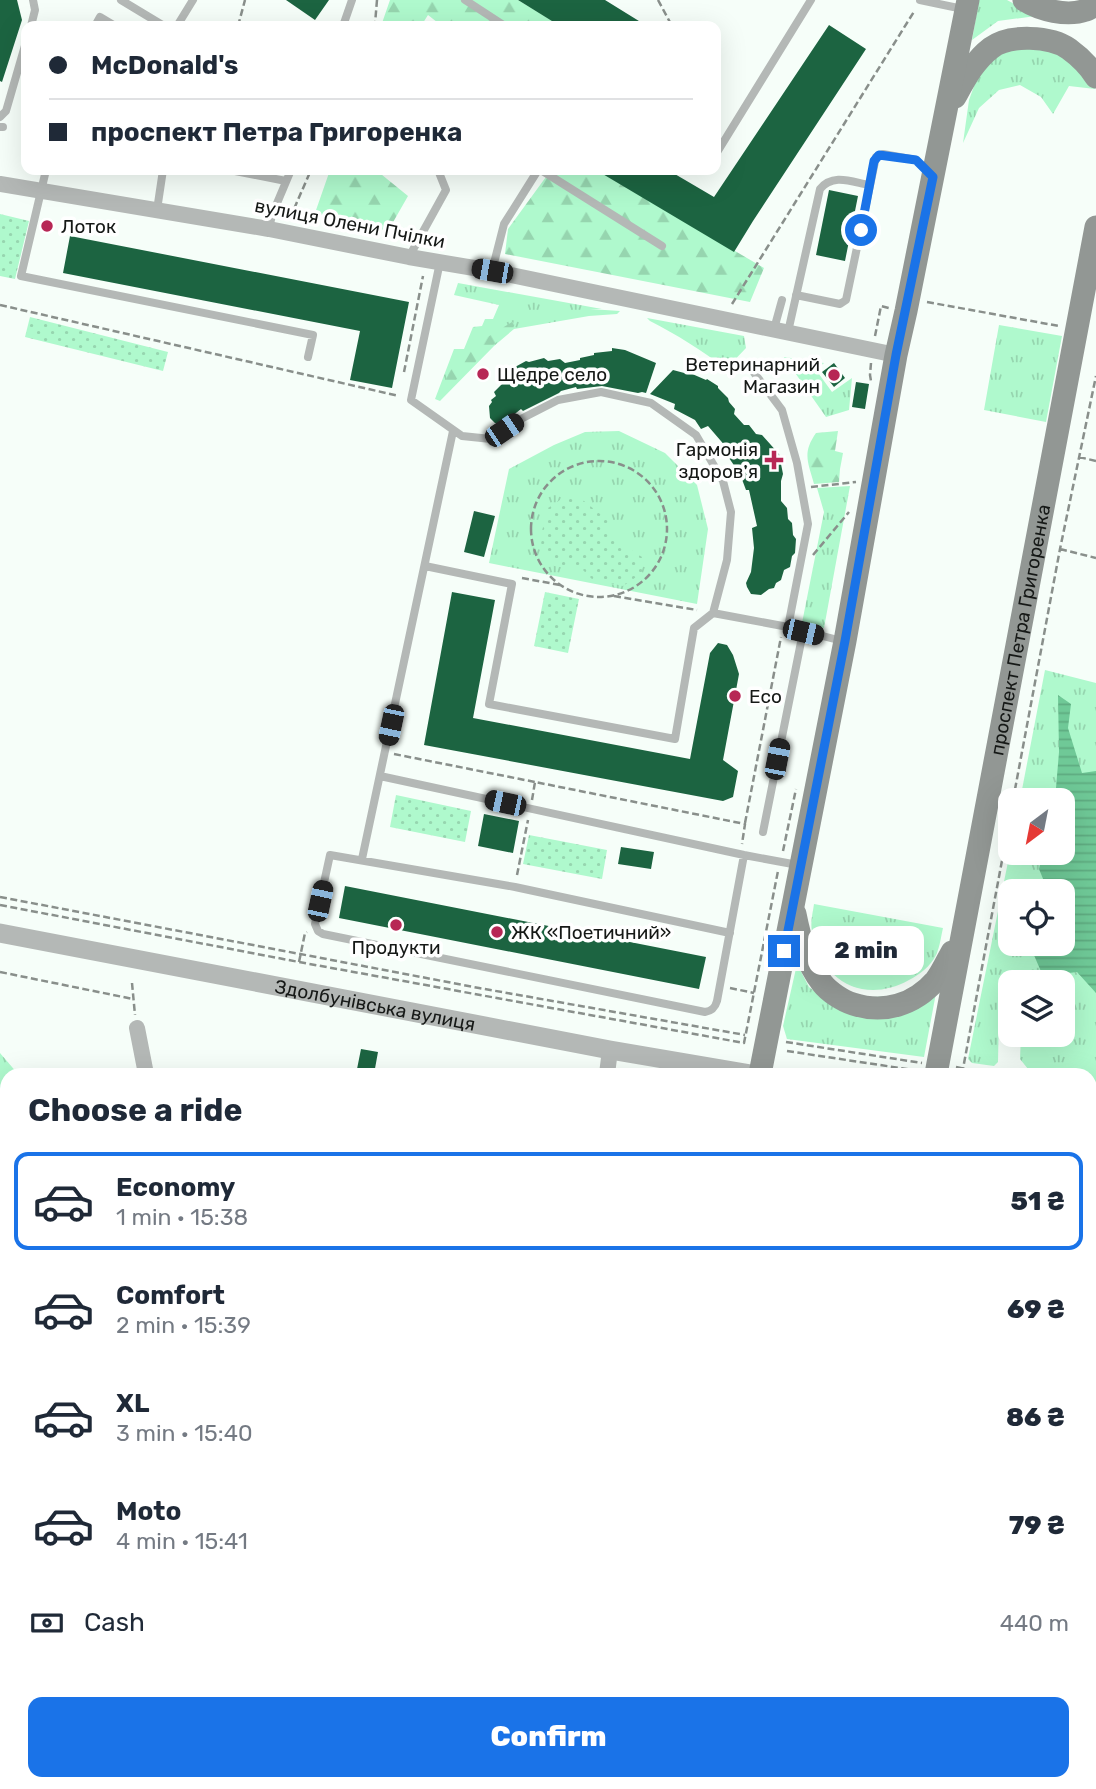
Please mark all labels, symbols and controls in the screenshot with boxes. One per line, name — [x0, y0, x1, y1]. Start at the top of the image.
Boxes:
text: McDonald's — [91, 50, 239, 81]
text: проспект Петра Григоренка — [91, 117, 462, 148]
street label: вулиця Олени Пчілки — [253, 194, 447, 253]
route start — [845, 214, 877, 246]
place label: Лоток — [61, 215, 116, 238]
marker: Лоток — [39, 218, 55, 234]
car — [470, 257, 515, 285]
place label: Ветеринарний Магазин — [685, 353, 820, 398]
place label: Щедре село — [497, 363, 607, 386]
marker: Щедре село — [475, 366, 491, 382]
marker: Ветеринарний Магазин — [826, 367, 842, 383]
car — [481, 410, 528, 450]
place label: Гармонія здоров'я — [676, 438, 758, 483]
marker: Гармонія здоров'я — [764, 450, 784, 470]
street label: проспект Петра Григоренка — [985, 502, 1055, 757]
car — [781, 617, 826, 647]
place label: Eco — [749, 685, 782, 708]
marker: Eco — [727, 688, 743, 704]
car — [377, 702, 406, 748]
car — [763, 736, 792, 782]
car — [483, 788, 528, 818]
north arrow — [998, 788, 1074, 864]
map controls — [998, 788, 1075, 1047]
car — [306, 878, 335, 924]
button: locate — [998, 879, 1075, 956]
marker: Продукти — [388, 917, 404, 933]
place label: ЖК «Поетичний» — [511, 921, 671, 944]
marker: ЖК «Поетичний» — [489, 924, 505, 940]
callout: 2 min — [808, 926, 924, 976]
route end — [768, 935, 800, 967]
place label: Продукти — [351, 936, 441, 959]
text: 2 min — [834, 936, 898, 964]
button: layers — [998, 970, 1075, 1047]
street label: Здолбунівська вулиця — [273, 975, 477, 1036]
text: Choose a ride — [28, 1091, 242, 1129]
icon: car — [32, 1170, 95, 1233]
text: Economy — [116, 1172, 235, 1203]
text: 51 ₴ — [1011, 1186, 1065, 1217]
text: 1 min · 15:38 — [116, 1203, 248, 1231]
icon: car — [32, 1278, 95, 1341]
text: Comfort — [116, 1280, 225, 1311]
text: 69 ₴ — [1007, 1294, 1065, 1325]
text: 2 min · 15:39 — [116, 1311, 251, 1339]
icon: car — [32, 1386, 95, 1449]
text: XL — [116, 1388, 149, 1419]
text: 86 ₴ — [1006, 1402, 1065, 1433]
text: 3 min · 15:40 — [116, 1419, 253, 1447]
icon: car — [32, 1494, 95, 1557]
text: Moto — [116, 1496, 181, 1527]
text: 79 ₴ — [1009, 1510, 1065, 1541]
text: 4 min · 15:41 — [116, 1527, 248, 1555]
icon: cash — [28, 1604, 66, 1642]
text: Cash — [84, 1607, 145, 1638]
text: 440 m — [1000, 1609, 1069, 1637]
button: Confirm — [28, 1697, 1069, 1777]

